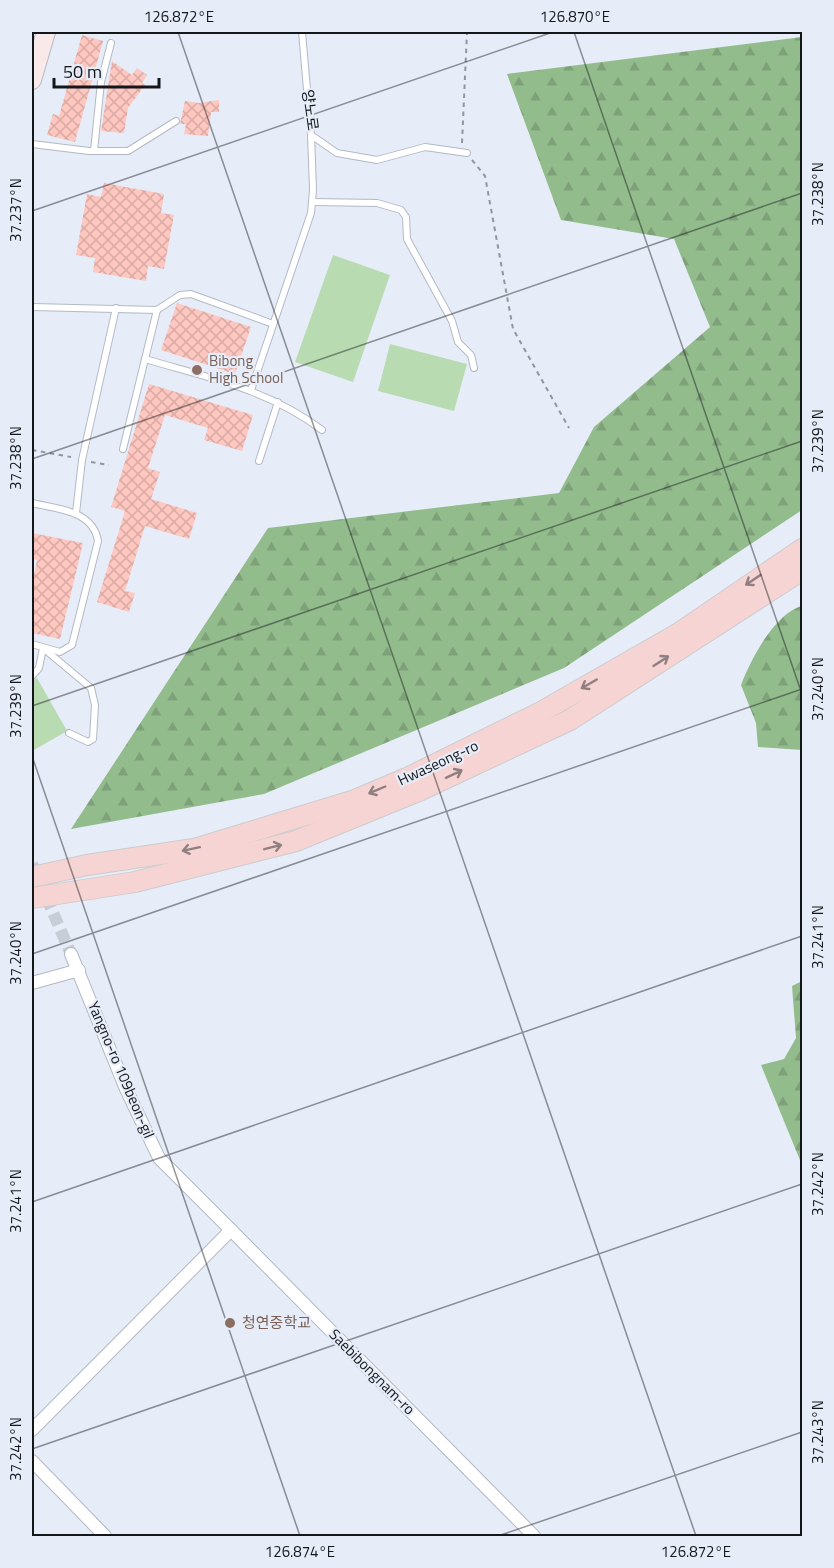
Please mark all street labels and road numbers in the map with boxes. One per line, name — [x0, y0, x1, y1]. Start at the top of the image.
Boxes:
street label: 양노로 — [296, 88, 325, 132]
street label: Hwaseong-ro — [394, 734, 482, 791]
street label: Yangno-ro 109beon-gil — [82, 998, 161, 1142]
street label: Saebibongnam-ro — [324, 1323, 421, 1420]

